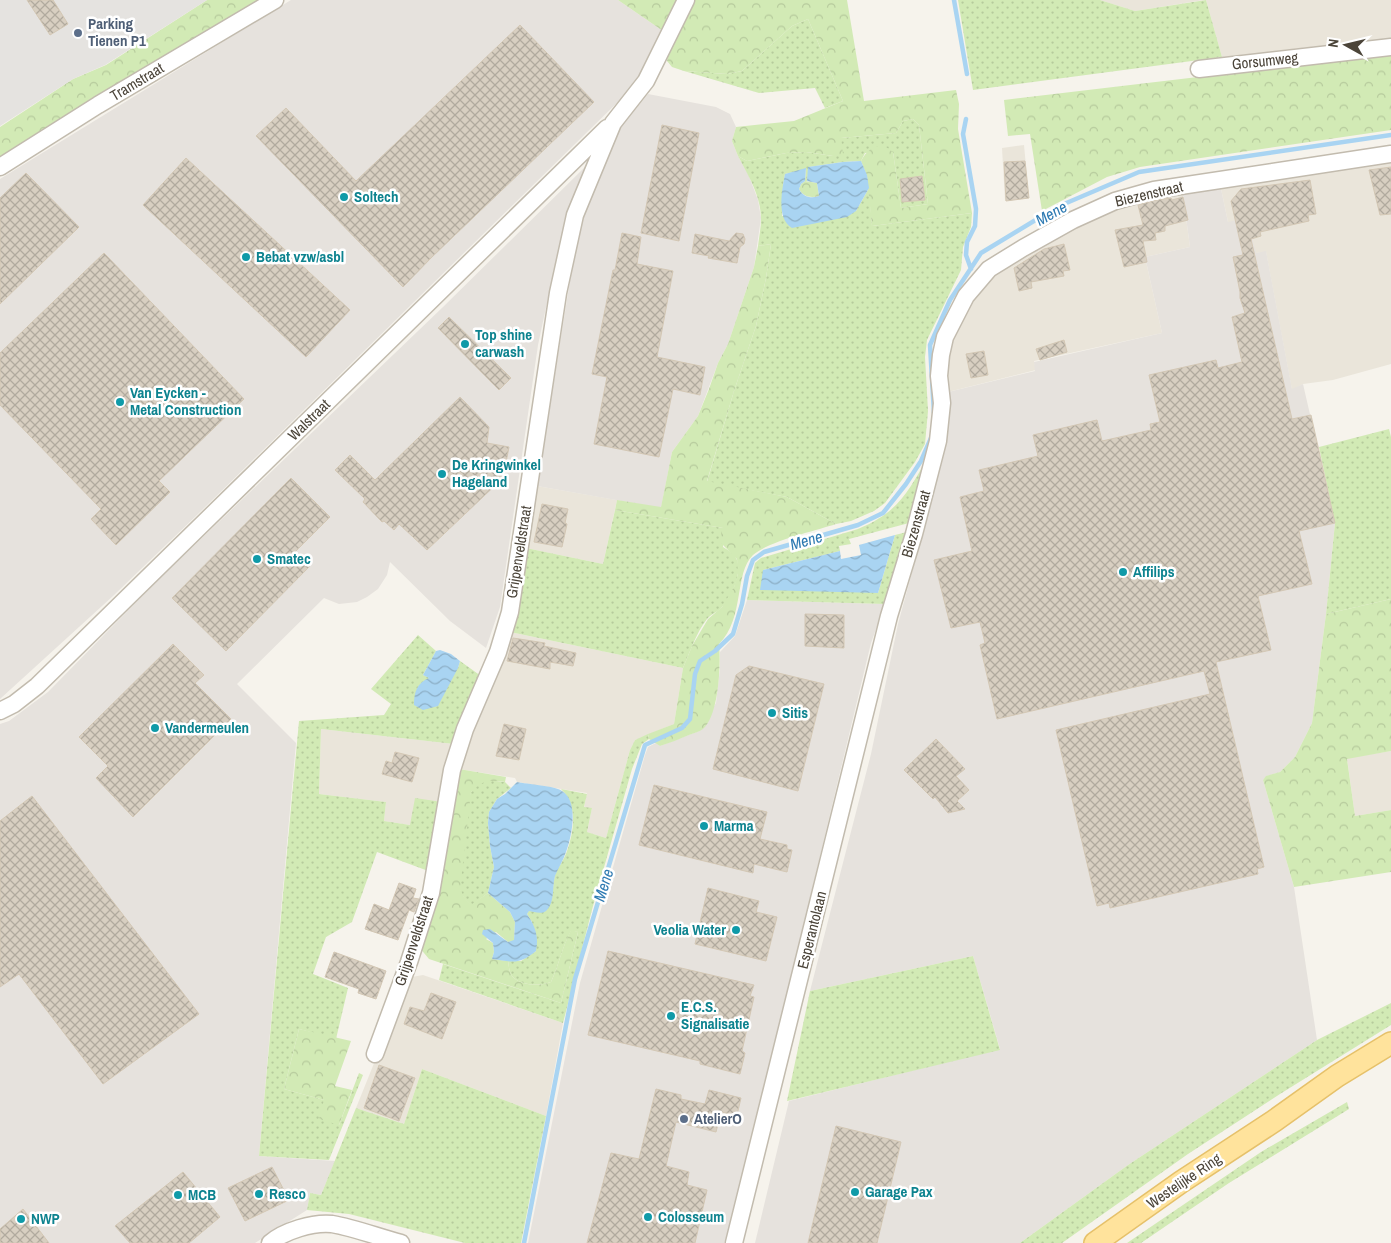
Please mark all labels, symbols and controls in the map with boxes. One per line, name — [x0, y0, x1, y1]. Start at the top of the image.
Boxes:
place label: Parking Tienen P1 — [88, 13, 146, 51]
north arrow — [1321, 20, 1371, 70]
marker: Parking Tienen P1 — [72, 27, 84, 39]
text: N — [1324, 38, 1343, 49]
street label: Gorsumweg — [1231, 47, 1299, 74]
street label: Tramstraat — [106, 57, 168, 106]
street label: Biezenstraat — [1113, 175, 1185, 212]
place label: Soltech — [354, 186, 398, 207]
marker: Soltech — [338, 191, 350, 203]
water label: Mene — [1031, 195, 1071, 231]
place label: Bebat vzw/asbl — [256, 246, 344, 267]
marker: Bebat vzw/asbl — [240, 251, 252, 263]
place label: Top shine carwash — [475, 324, 532, 362]
marker: Top shine carwash — [459, 338, 471, 350]
place label: Van Eycken - Metal Construction — [130, 382, 241, 420]
street label: Walstraat — [283, 394, 335, 445]
marker: Van Eycken - Metal Construction — [114, 396, 126, 408]
place label: De Kringwinkel Hageland — [452, 454, 541, 492]
marker: De Kringwinkel Hageland — [436, 468, 448, 480]
street label: Biezenstraat — [896, 487, 935, 560]
street label: Grijpenveldstraat — [501, 503, 536, 600]
water label: Mene — [787, 525, 825, 555]
place label: Smatec — [267, 548, 311, 569]
marker: Smatec — [251, 553, 263, 565]
place label: Affilips — [1133, 561, 1175, 582]
marker: Affilips — [1117, 566, 1129, 578]
place label: Sitis — [782, 702, 808, 723]
marker: Sitis — [766, 707, 778, 719]
place label: Vandermeulen — [165, 717, 249, 738]
marker: Vandermeulen — [149, 722, 161, 734]
place label: Marma — [714, 815, 754, 836]
marker: Marma — [698, 820, 710, 832]
water label: Mene — [588, 866, 618, 904]
street label: Esperantolaan — [792, 889, 831, 971]
street label: Grijpenveldstraat — [389, 893, 438, 989]
place label: Veolia Water — [654, 919, 726, 940]
marker: Veolia Water — [730, 924, 742, 936]
place label: E.C.S. Signalisatie — [681, 996, 750, 1034]
marker: E.C.S. Signalisatie — [665, 1010, 677, 1022]
place label: AtelierO — [694, 1108, 742, 1129]
marker: AtelierO — [678, 1113, 690, 1125]
street label: Westelijke Ring — [1142, 1148, 1225, 1213]
place label: Garage Pax — [865, 1181, 933, 1202]
place label: Resco — [269, 1183, 306, 1204]
place label: MCB — [188, 1184, 216, 1205]
marker: Garage Pax — [849, 1186, 861, 1198]
marker: Resco — [253, 1188, 265, 1200]
marker: MCB — [172, 1189, 184, 1201]
place label: Colosseum — [658, 1206, 724, 1227]
place label: NWP — [31, 1208, 60, 1229]
marker: Colosseum — [642, 1211, 654, 1223]
marker: NWP — [15, 1213, 27, 1225]

